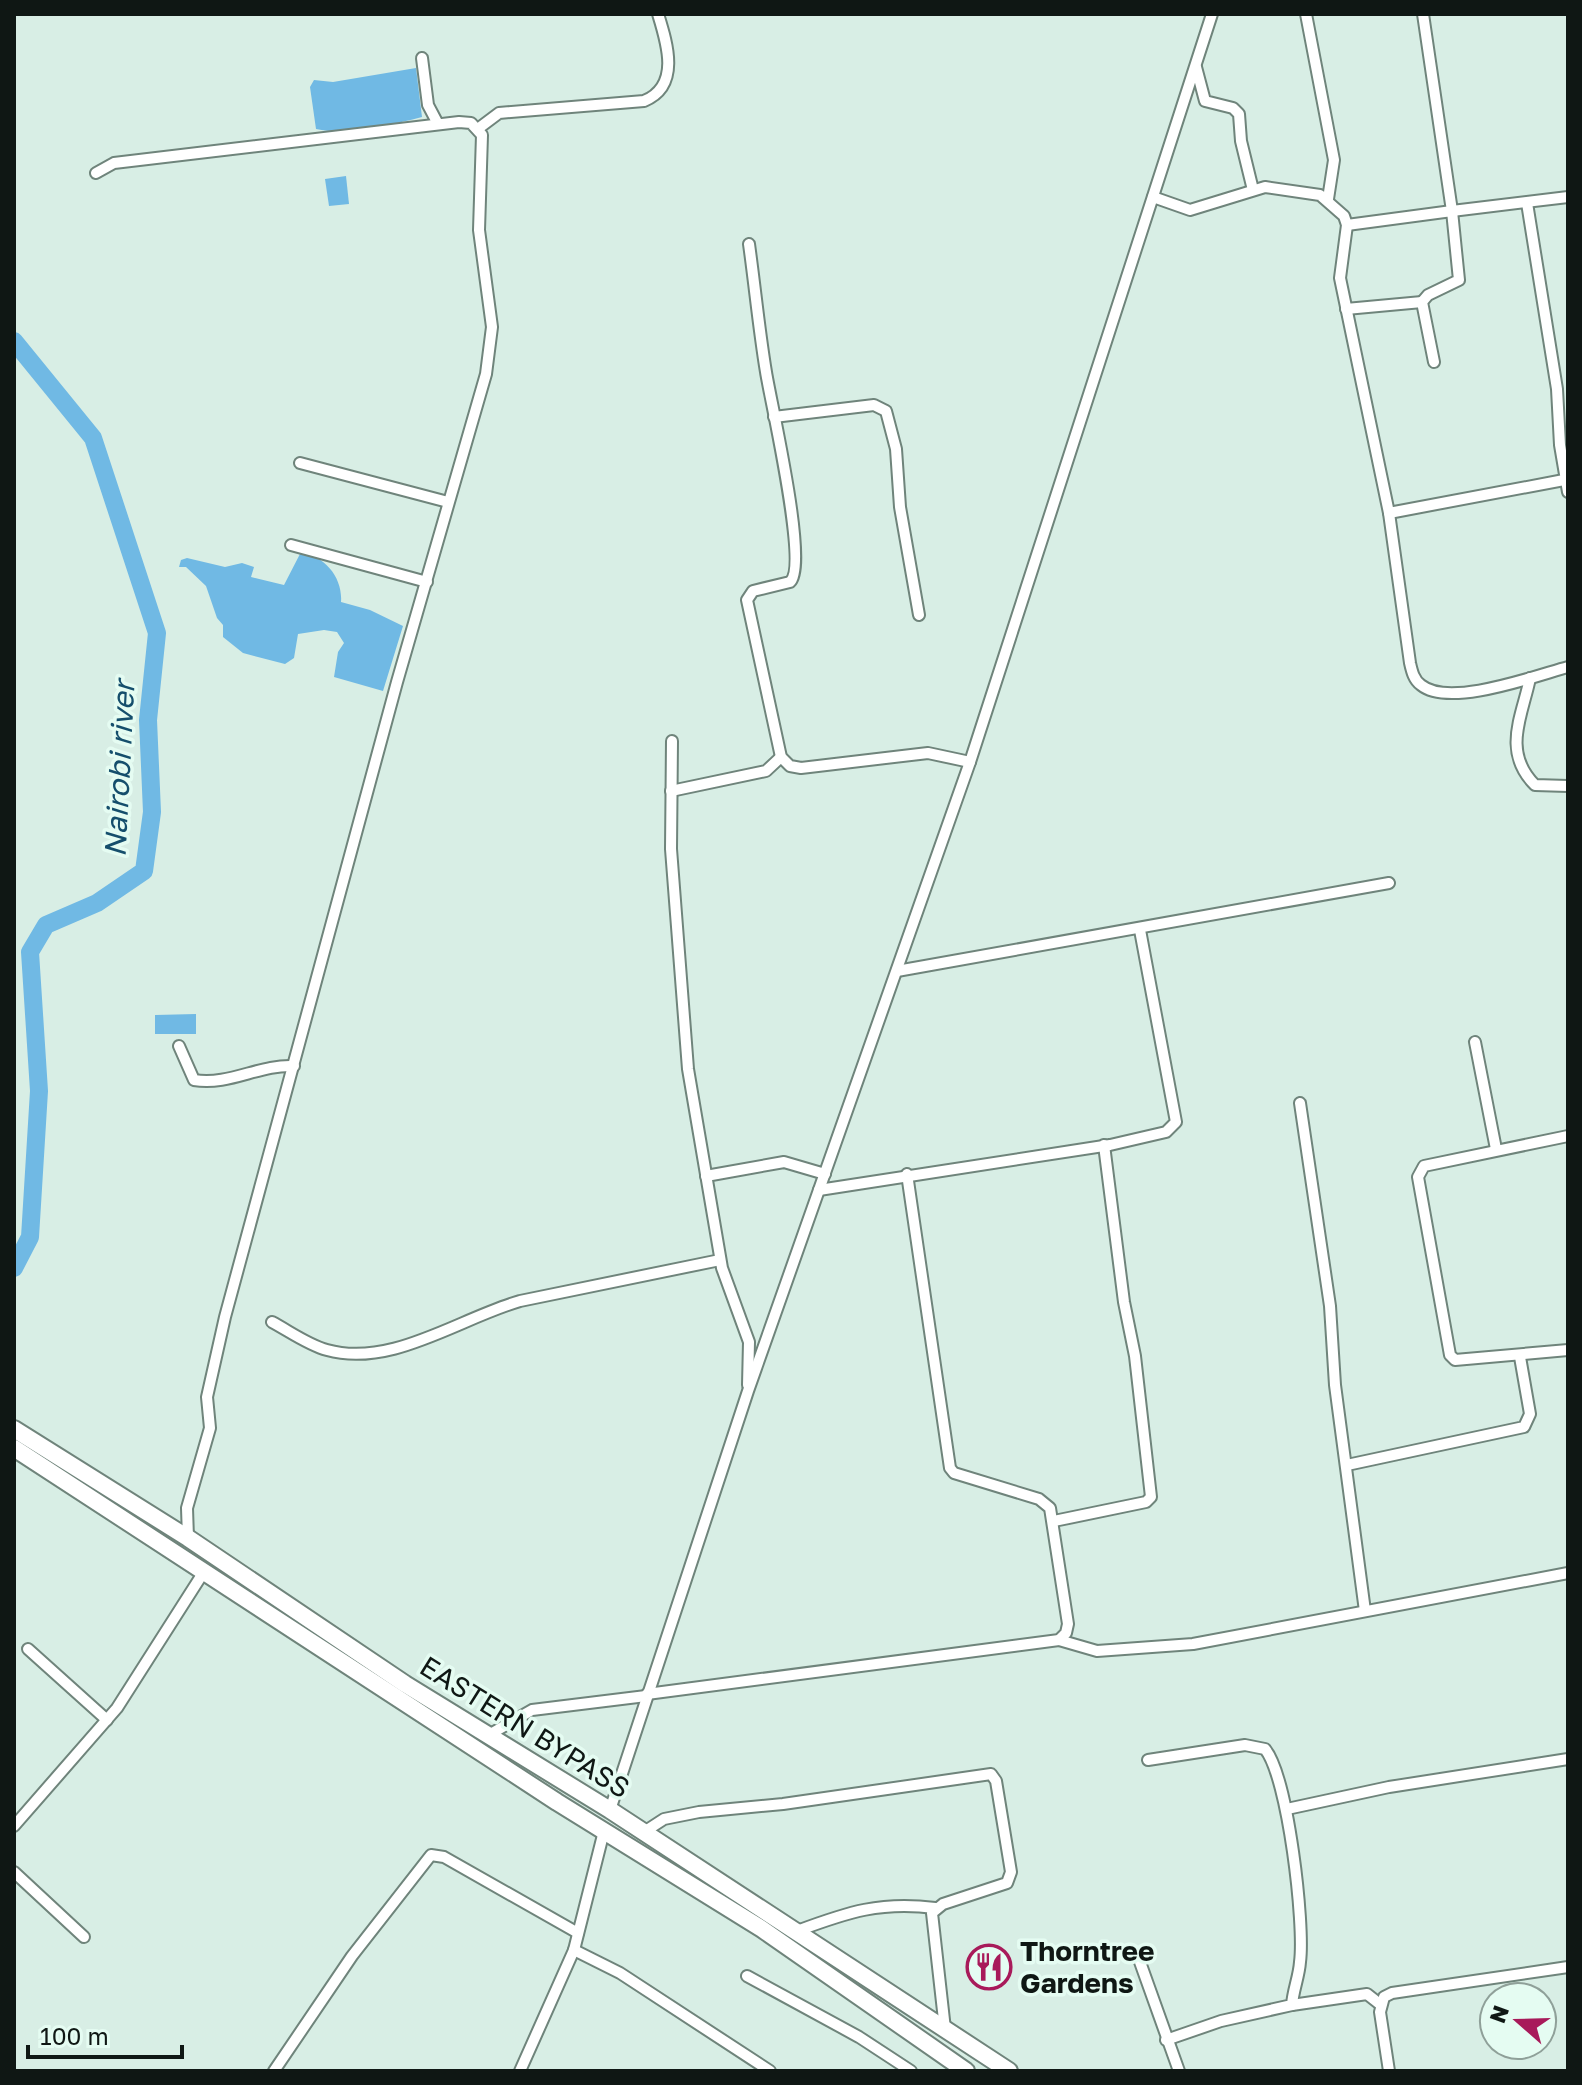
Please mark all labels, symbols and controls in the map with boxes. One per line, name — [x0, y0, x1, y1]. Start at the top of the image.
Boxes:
water label: Nairobi river — [96, 676, 142, 858]
street label: EASTERN BYPASS — [414, 1649, 636, 1804]
place label: Thorntree Gardens — [1020, 1934, 1155, 1999]
restaurant icon: Thorntree Gardens — [965, 1943, 1013, 1991]
north arrow — [1478, 1981, 1558, 2061]
text: N — [1483, 2002, 1514, 2026]
scale bar — [28, 2009, 182, 2059]
text: 100 m — [40, 2021, 109, 2050]

